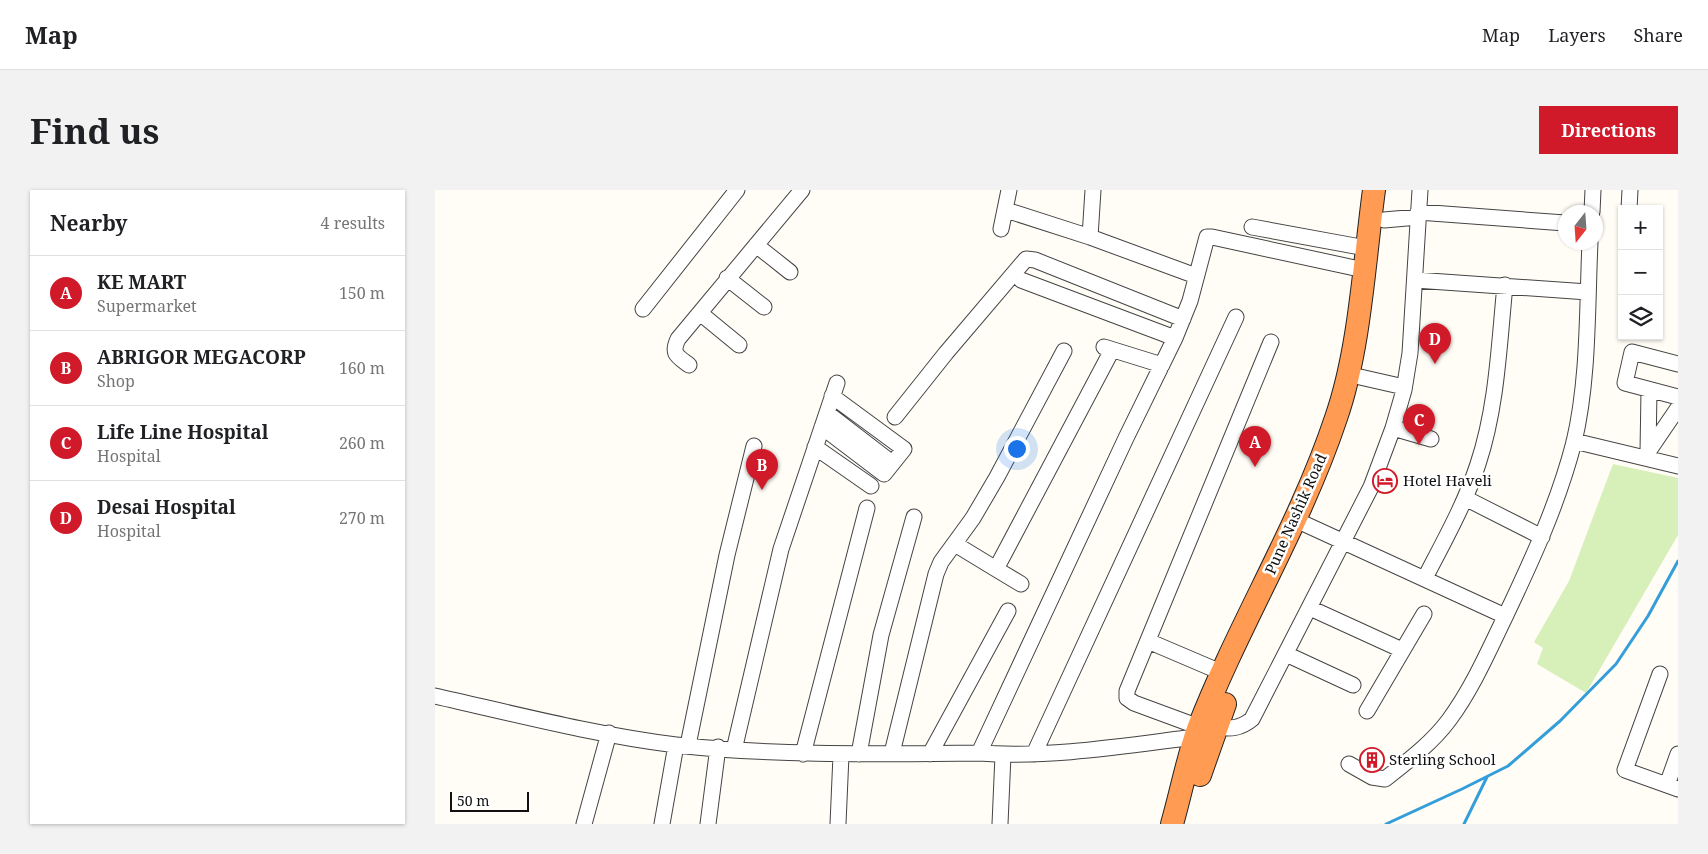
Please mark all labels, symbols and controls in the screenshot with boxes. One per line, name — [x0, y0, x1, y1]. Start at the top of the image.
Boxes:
text: Map — [25, 18, 78, 51]
text: Map — [1482, 23, 1520, 47]
text: Layers — [1548, 23, 1606, 47]
text: Share — [1634, 23, 1683, 47]
button: Directions — [1539, 106, 1678, 154]
text: Find us — [30, 107, 159, 154]
north arrow — [1558, 205, 1603, 250]
map controls — [1618, 205, 1663, 340]
button: + — [1618, 205, 1663, 250]
text: Nearby — [50, 209, 128, 237]
text: 4 results — [321, 212, 385, 234]
button: − — [1618, 250, 1663, 295]
text: KE MART — [97, 269, 186, 295]
text: A — [60, 282, 72, 304]
text: 150 m — [339, 282, 385, 304]
text: Supermarket — [97, 295, 197, 317]
button: layers — [1618, 295, 1663, 340]
pin: D — [1419, 323, 1451, 364]
text: ABRIGOR MEGACORP — [97, 344, 306, 370]
text: B — [61, 357, 71, 379]
text: 160 m — [339, 357, 385, 379]
text: Shop — [97, 370, 135, 392]
pin: C — [1403, 404, 1435, 445]
text: Life Line Hospital — [97, 419, 268, 445]
pin: A — [1239, 426, 1271, 467]
text: C — [61, 432, 71, 454]
text: 260 m — [339, 432, 385, 454]
your location — [1004, 436, 1030, 462]
text: Hospital — [97, 445, 161, 467]
pin: B — [746, 449, 778, 490]
street label: Pune Nashik Road — [1260, 450, 1331, 577]
hotel icon: Hotel Haveli — [1372, 468, 1398, 494]
place label: Hotel Haveli — [1403, 470, 1492, 490]
text: Desai Hospital — [97, 494, 236, 520]
text: D — [60, 507, 72, 529]
text: 270 m — [339, 507, 385, 529]
text: Hospital — [97, 520, 161, 542]
building icon: Sterling School — [1359, 747, 1385, 773]
place label: Sterling School — [1389, 749, 1496, 769]
scale bar — [450, 789, 529, 812]
text: 50 m — [457, 791, 490, 810]

